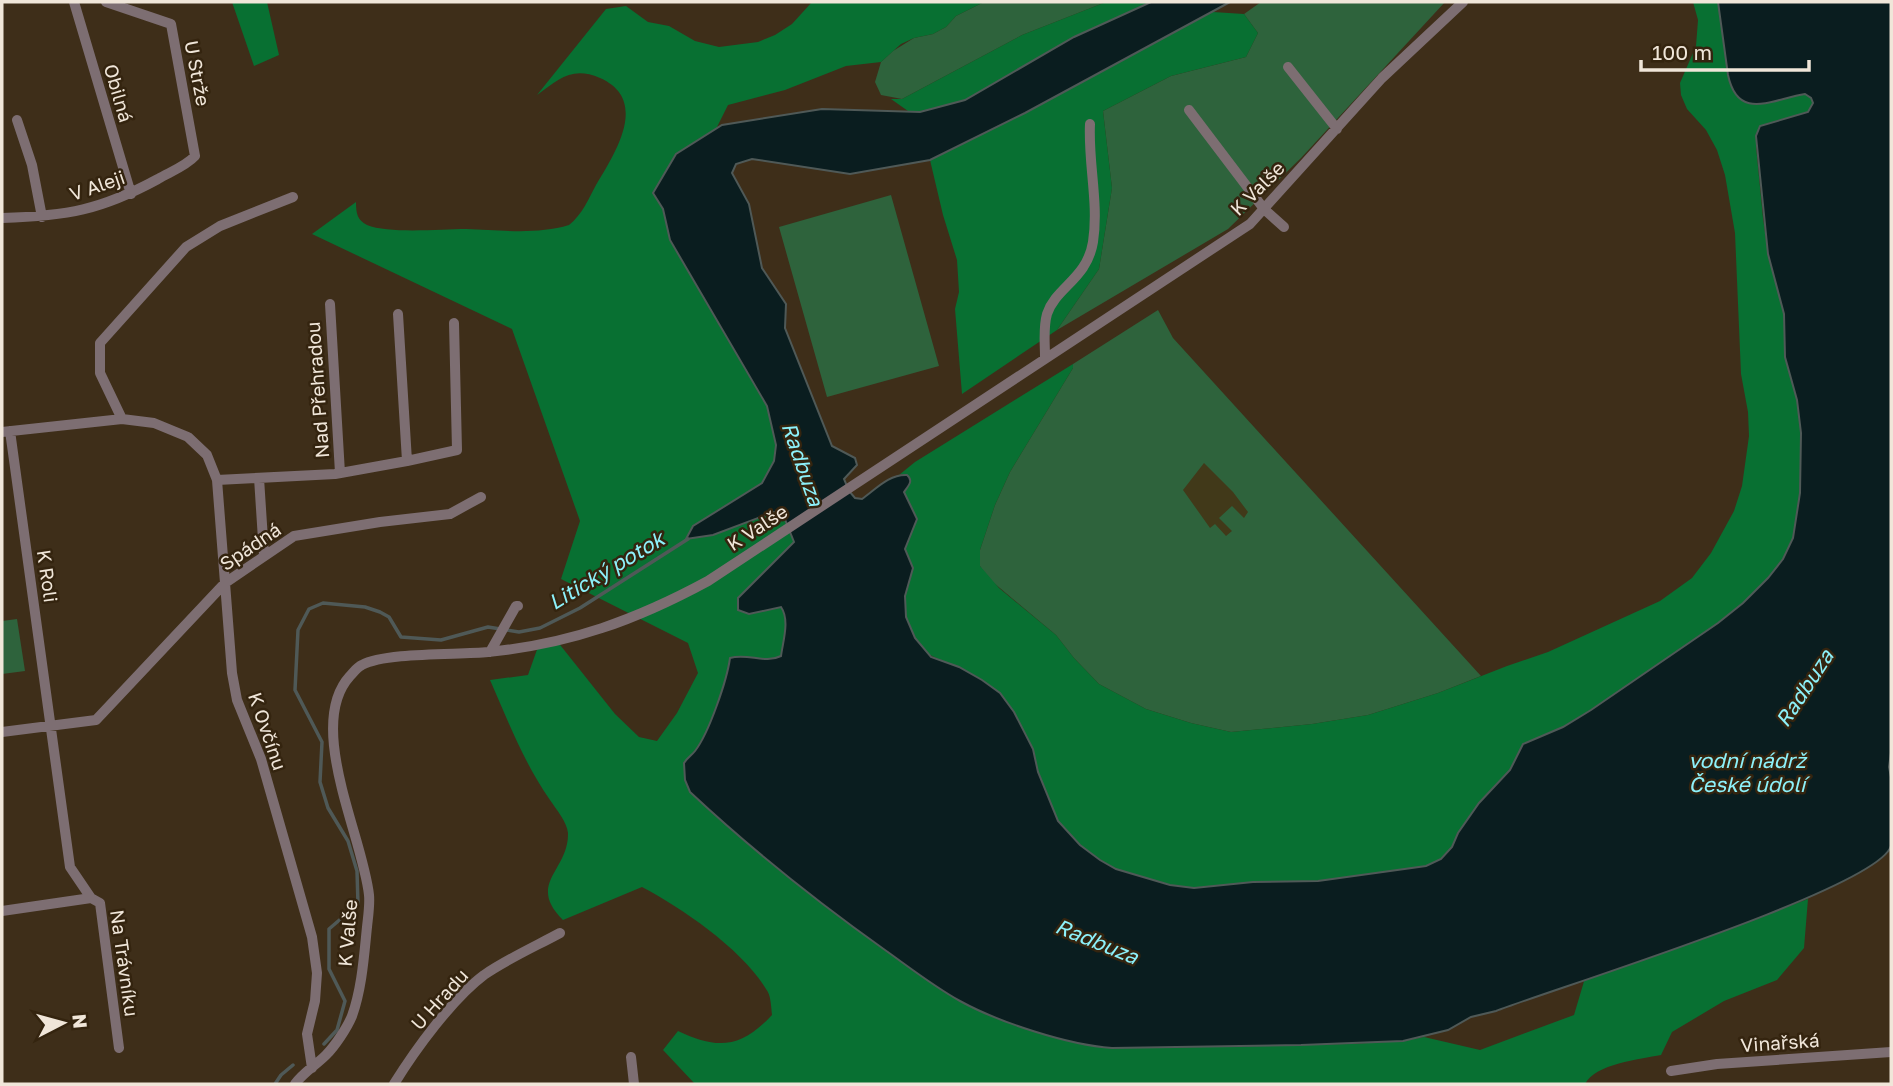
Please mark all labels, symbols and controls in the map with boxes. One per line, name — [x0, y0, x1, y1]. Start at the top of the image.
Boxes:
scale bar — [1641, 28, 1809, 72]
street label: U Strže — [180, 38, 216, 108]
text: 100 m — [1652, 39, 1712, 65]
street label: Obilná — [100, 61, 138, 125]
street label: K Valše — [1225, 156, 1289, 220]
street label: V Aleji — [66, 165, 128, 205]
street label: Nad Přehradou — [301, 321, 333, 459]
water label: Radbuza — [777, 419, 830, 510]
street label: K Valše — [722, 499, 792, 555]
street label: Spádná — [215, 517, 285, 575]
water label: Litický potok — [543, 524, 670, 615]
street label: K Roli — [33, 548, 63, 604]
water label: Radbuza — [1769, 643, 1839, 732]
street label: K Ovčínu — [244, 689, 292, 773]
water label: vodní nádrž České údolí — [1688, 747, 1811, 797]
street label: K Valše — [333, 898, 361, 968]
street label: Na Trávníku — [106, 908, 144, 1018]
water label: Radbuza — [1052, 913, 1143, 970]
street label: U Hradu — [406, 964, 472, 1034]
north arrow — [28, 988, 98, 1058]
text: N — [68, 1013, 93, 1030]
street label: Vinařská — [1740, 1028, 1820, 1056]

